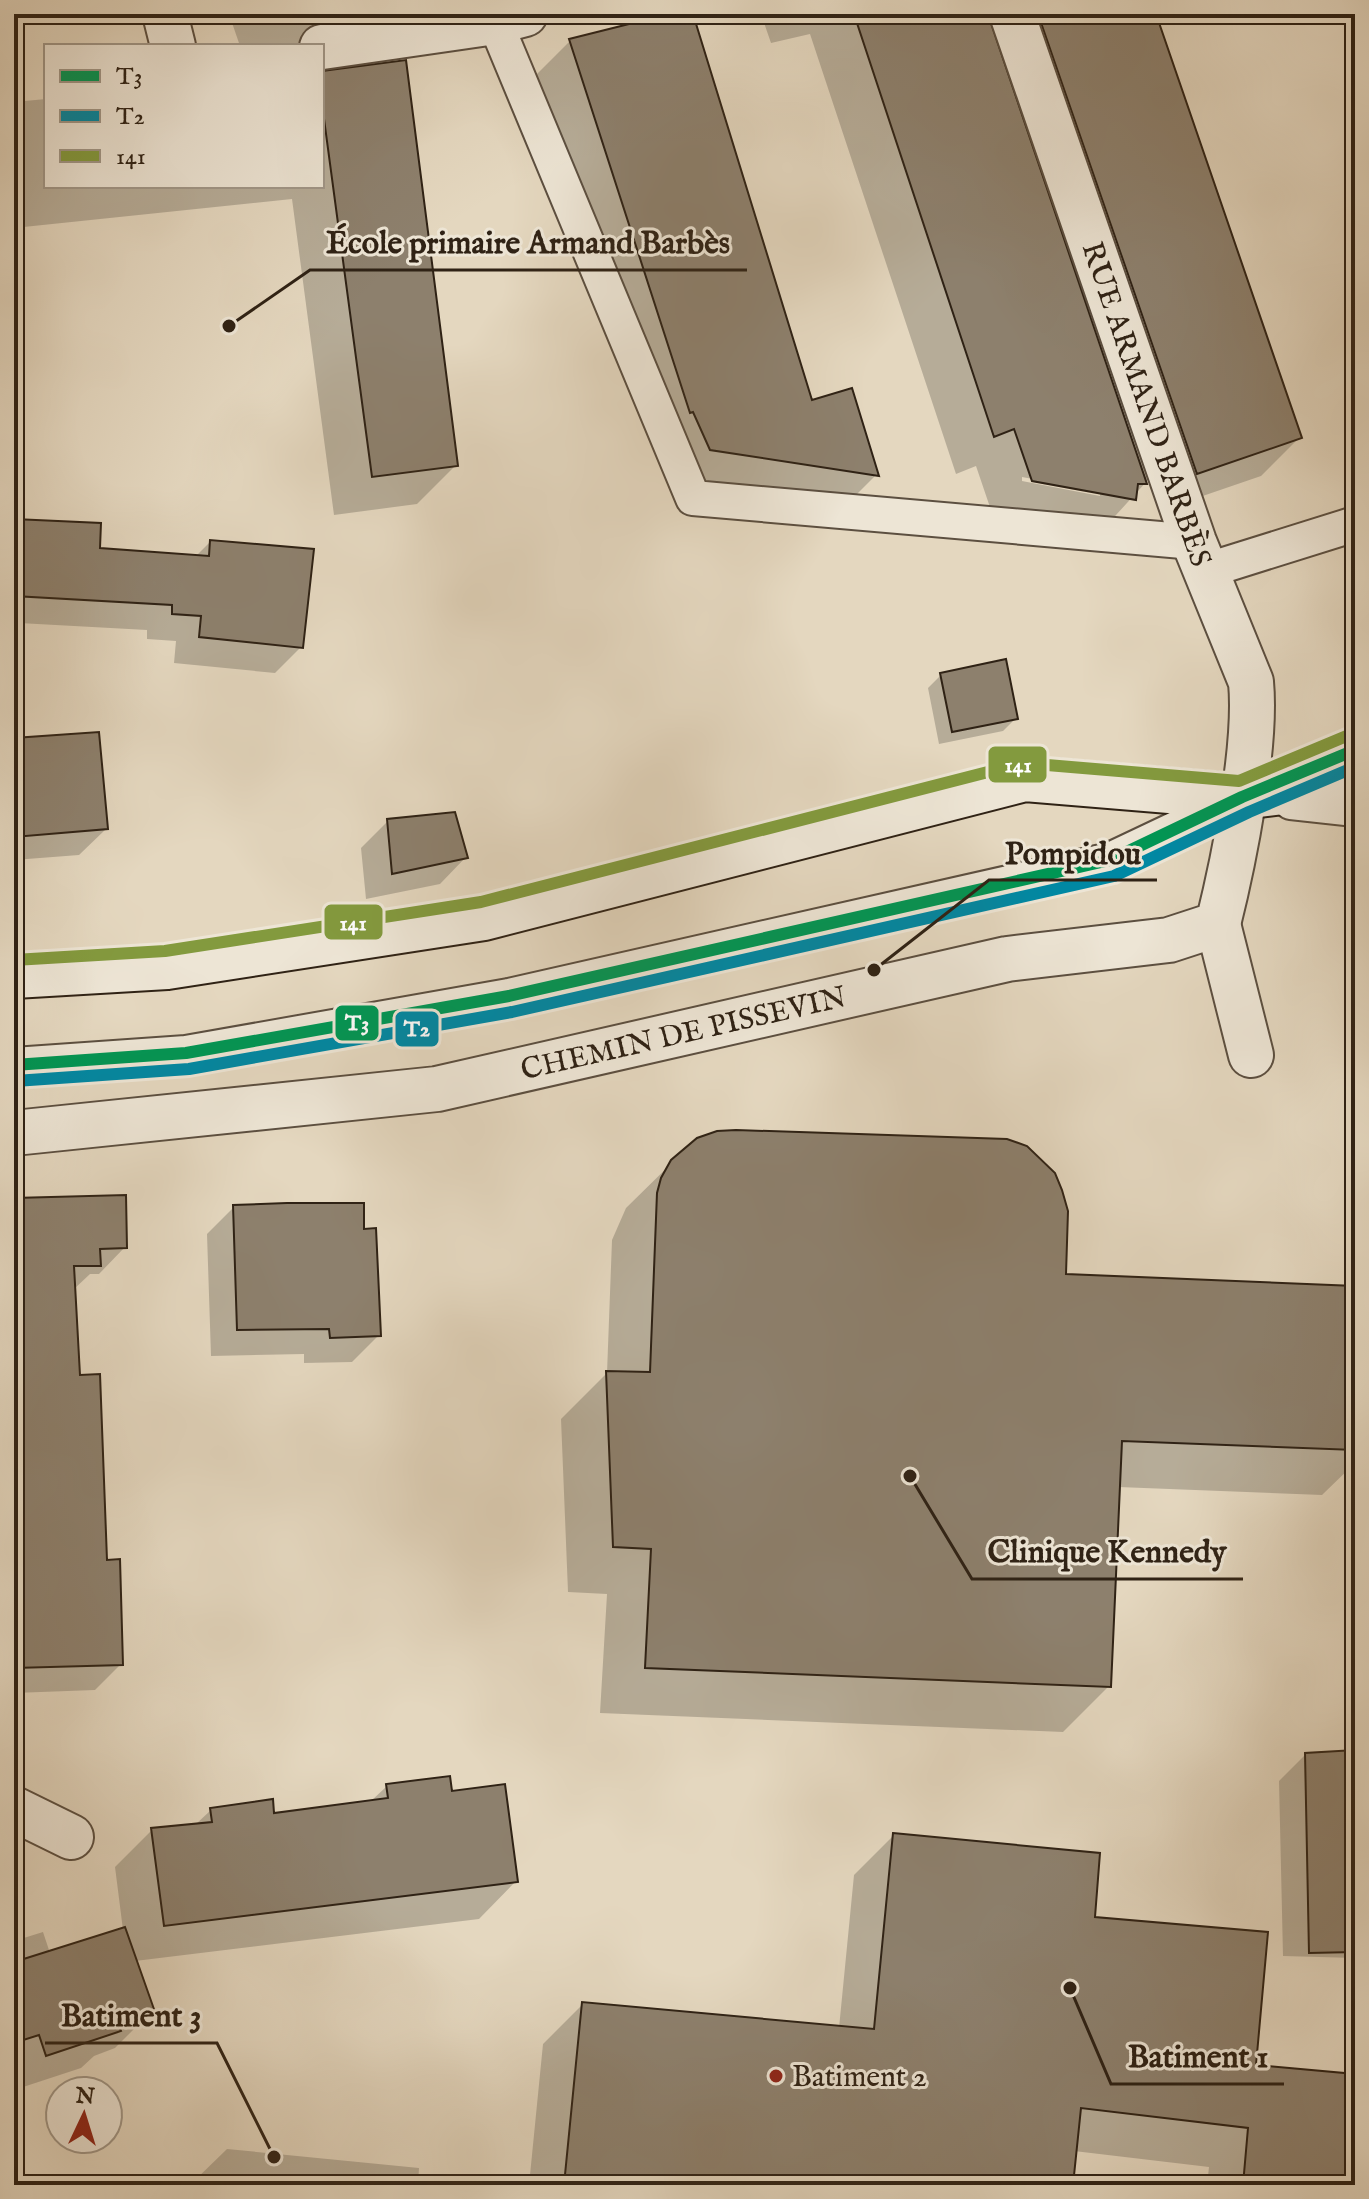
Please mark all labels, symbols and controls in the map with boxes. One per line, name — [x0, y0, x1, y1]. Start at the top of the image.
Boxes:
legend — [44, 44, 324, 188]
text: T3 — [116, 62, 142, 93]
text: T2 — [116, 102, 145, 133]
text: 141 — [116, 142, 146, 173]
callout: École primaire Armand Barbès — [310, 214, 747, 270]
text: École primaire Armand Barbès — [326, 222, 730, 265]
street label: RUE ARMAND BARBÈS — [1072, 237, 1220, 572]
line badge: 141 — [987, 745, 1048, 784]
text: 141 — [1004, 752, 1032, 780]
callout: Pompidou — [989, 824, 1157, 880]
text: Pompidou — [1005, 835, 1142, 876]
line badge: 141 — [323, 903, 384, 941]
text: 141 — [339, 910, 367, 938]
street label: CHEMIN DE PISSEVIN — [517, 979, 850, 1090]
line badge: T3 — [334, 1004, 380, 1042]
text: T3 — [344, 1010, 369, 1038]
line badge: T2 — [394, 1010, 440, 1048]
text: T2 — [403, 1016, 430, 1044]
callout: Clinique Kennedy — [972, 1523, 1243, 1579]
text: Clinique Kennedy — [987, 1533, 1228, 1574]
callout: Batiment 3 — [45, 1987, 217, 2043]
text: Batiment 3 — [61, 1997, 201, 2038]
callout: Batiment 1 — [1111, 2028, 1284, 2084]
text: Batiment 1 — [1128, 2038, 1268, 2079]
place label: Batiment 2 — [792, 2059, 927, 2097]
marker: Batiment 2 — [767, 2067, 785, 2085]
north arrow — [44, 2075, 124, 2155]
text: N — [74, 2082, 96, 2112]

